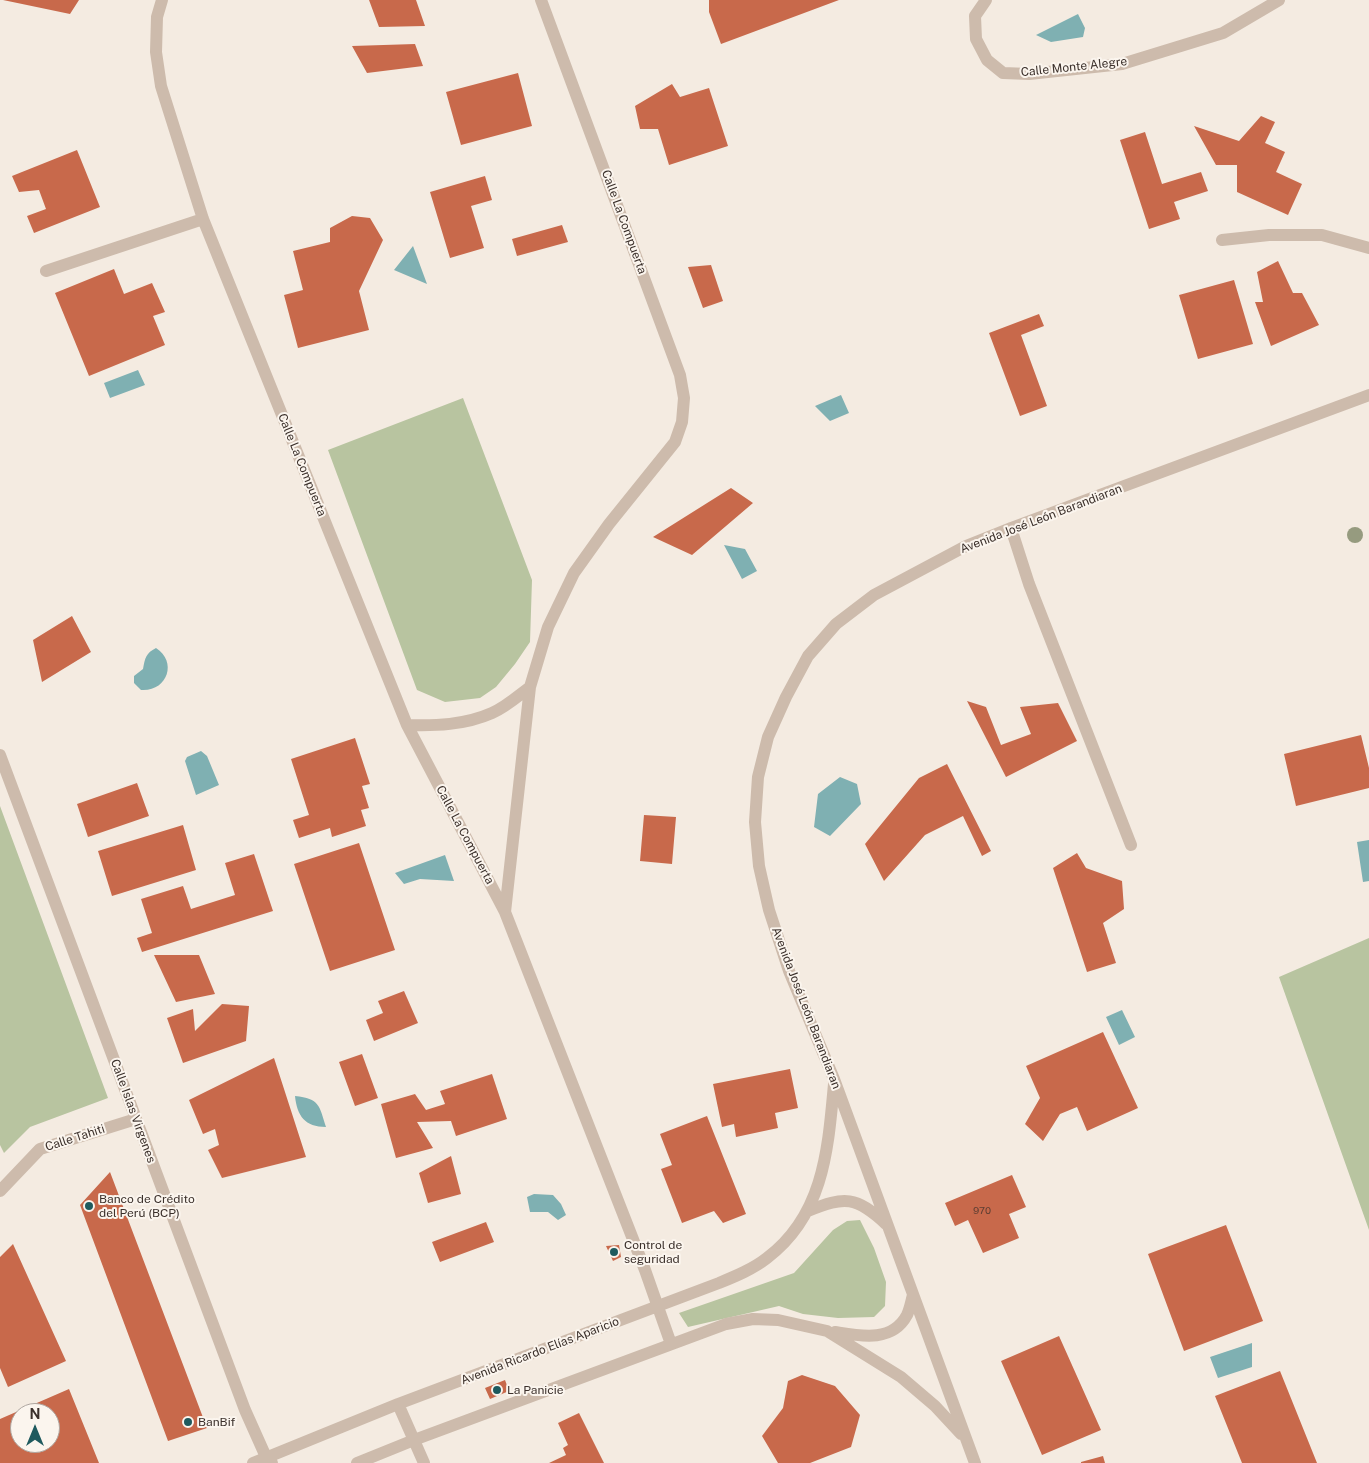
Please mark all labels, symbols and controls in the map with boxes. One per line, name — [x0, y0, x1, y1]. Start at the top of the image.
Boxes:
street label: Calle Monte Alegre — [1020, 54, 1128, 80]
street label: Calle La Compuerta — [598, 168, 650, 276]
street label: Calle La Compuerta — [275, 411, 329, 519]
street label: Avenida José León Barandiaran — [958, 481, 1124, 557]
street label: Calle La Compuerta — [433, 783, 497, 887]
street label: Avenida José León Barandiaran — [768, 925, 844, 1091]
street label: Calle Islas Virgenes — [108, 1057, 158, 1165]
street label: Calle Tahiti — [43, 1122, 107, 1154]
place label: Banco de Crédito del Perú (BCP) — [99, 1192, 195, 1220]
marker: Banco de Crédito del Perú (BCP) — [83, 1200, 95, 1212]
house number: 970 — [973, 1205, 991, 1217]
place label: Control de seguridad — [624, 1238, 682, 1266]
marker: Control de seguridad — [608, 1246, 620, 1258]
street label: Avenida Ricardo Elías Aparicio — [459, 1314, 621, 1388]
place label: La Panicie — [507, 1383, 564, 1397]
marker: La Panicie — [491, 1384, 503, 1396]
north arrow — [10, 1403, 60, 1453]
text: N — [30, 1406, 40, 1422]
place label: BanBif — [198, 1415, 235, 1429]
marker: BanBif — [182, 1416, 194, 1428]

